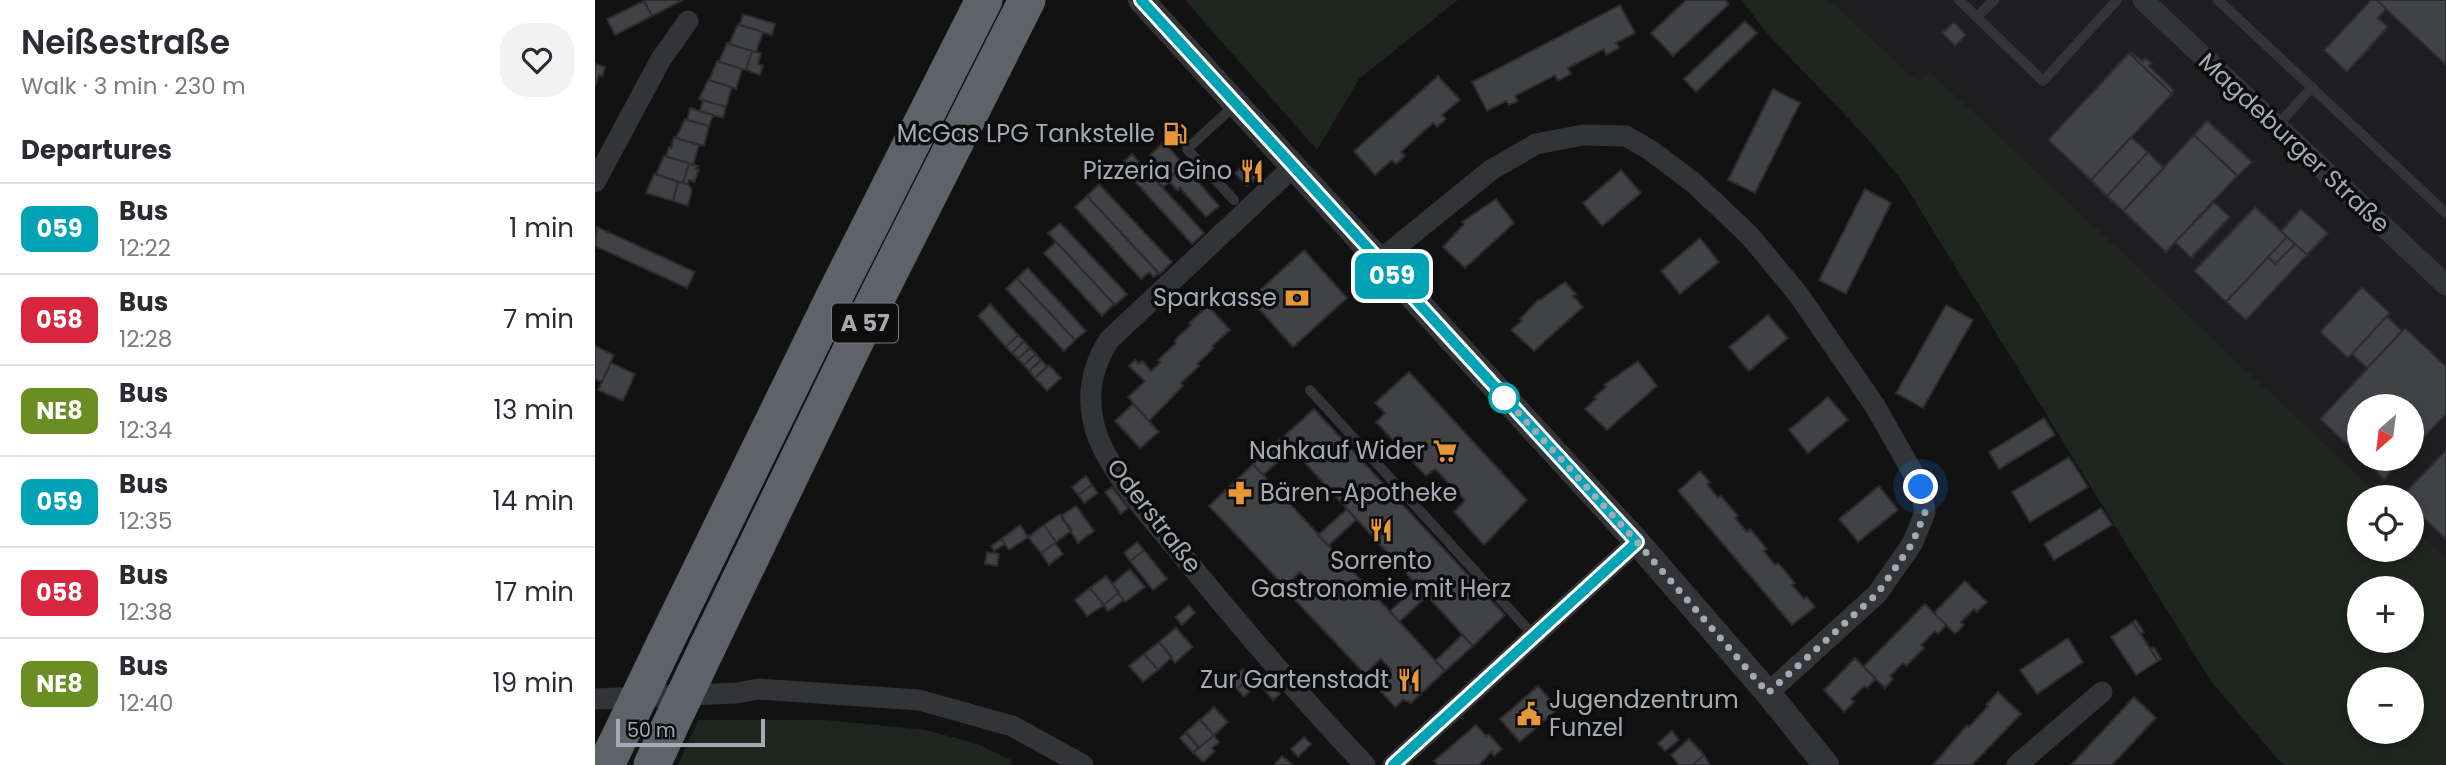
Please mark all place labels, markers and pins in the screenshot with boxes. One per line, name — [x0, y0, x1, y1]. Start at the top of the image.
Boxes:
place label: McGas LPG Tankstelle — [897, 117, 1155, 150]
fuel station icon: McGas LPG Tankstelle — [1161, 120, 1189, 148]
place label: Pizzeria Gino — [1083, 154, 1232, 187]
restaurant icon: Pizzeria Gino — [1238, 157, 1266, 185]
place label: Sparkasse — [1153, 281, 1277, 314]
bank icon: Sparkasse — [1283, 284, 1311, 312]
unlabelled marker — [1489, 383, 1519, 413]
place label: Nahkauf Wider — [1249, 434, 1425, 467]
supermarket icon: Nahkauf Wider — [1431, 437, 1459, 465]
place label: Bären-Apotheke — [1260, 476, 1457, 509]
pharmacy icon: Bären-Apotheke — [1226, 479, 1254, 507]
restaurant icon: Sorrento Gastronomie mit Herz — [1367, 516, 1395, 544]
place label: Sorrento Gastronomie mit Herz — [1251, 544, 1511, 605]
place label: Zur Gartenstadt — [1200, 663, 1389, 696]
restaurant icon: Zur Gartenstadt — [1395, 666, 1423, 694]
place label: Jugendzentrum Funzel — [1549, 683, 1739, 744]
public building icon: Jugendzentrum Funzel — [1515, 700, 1543, 728]

